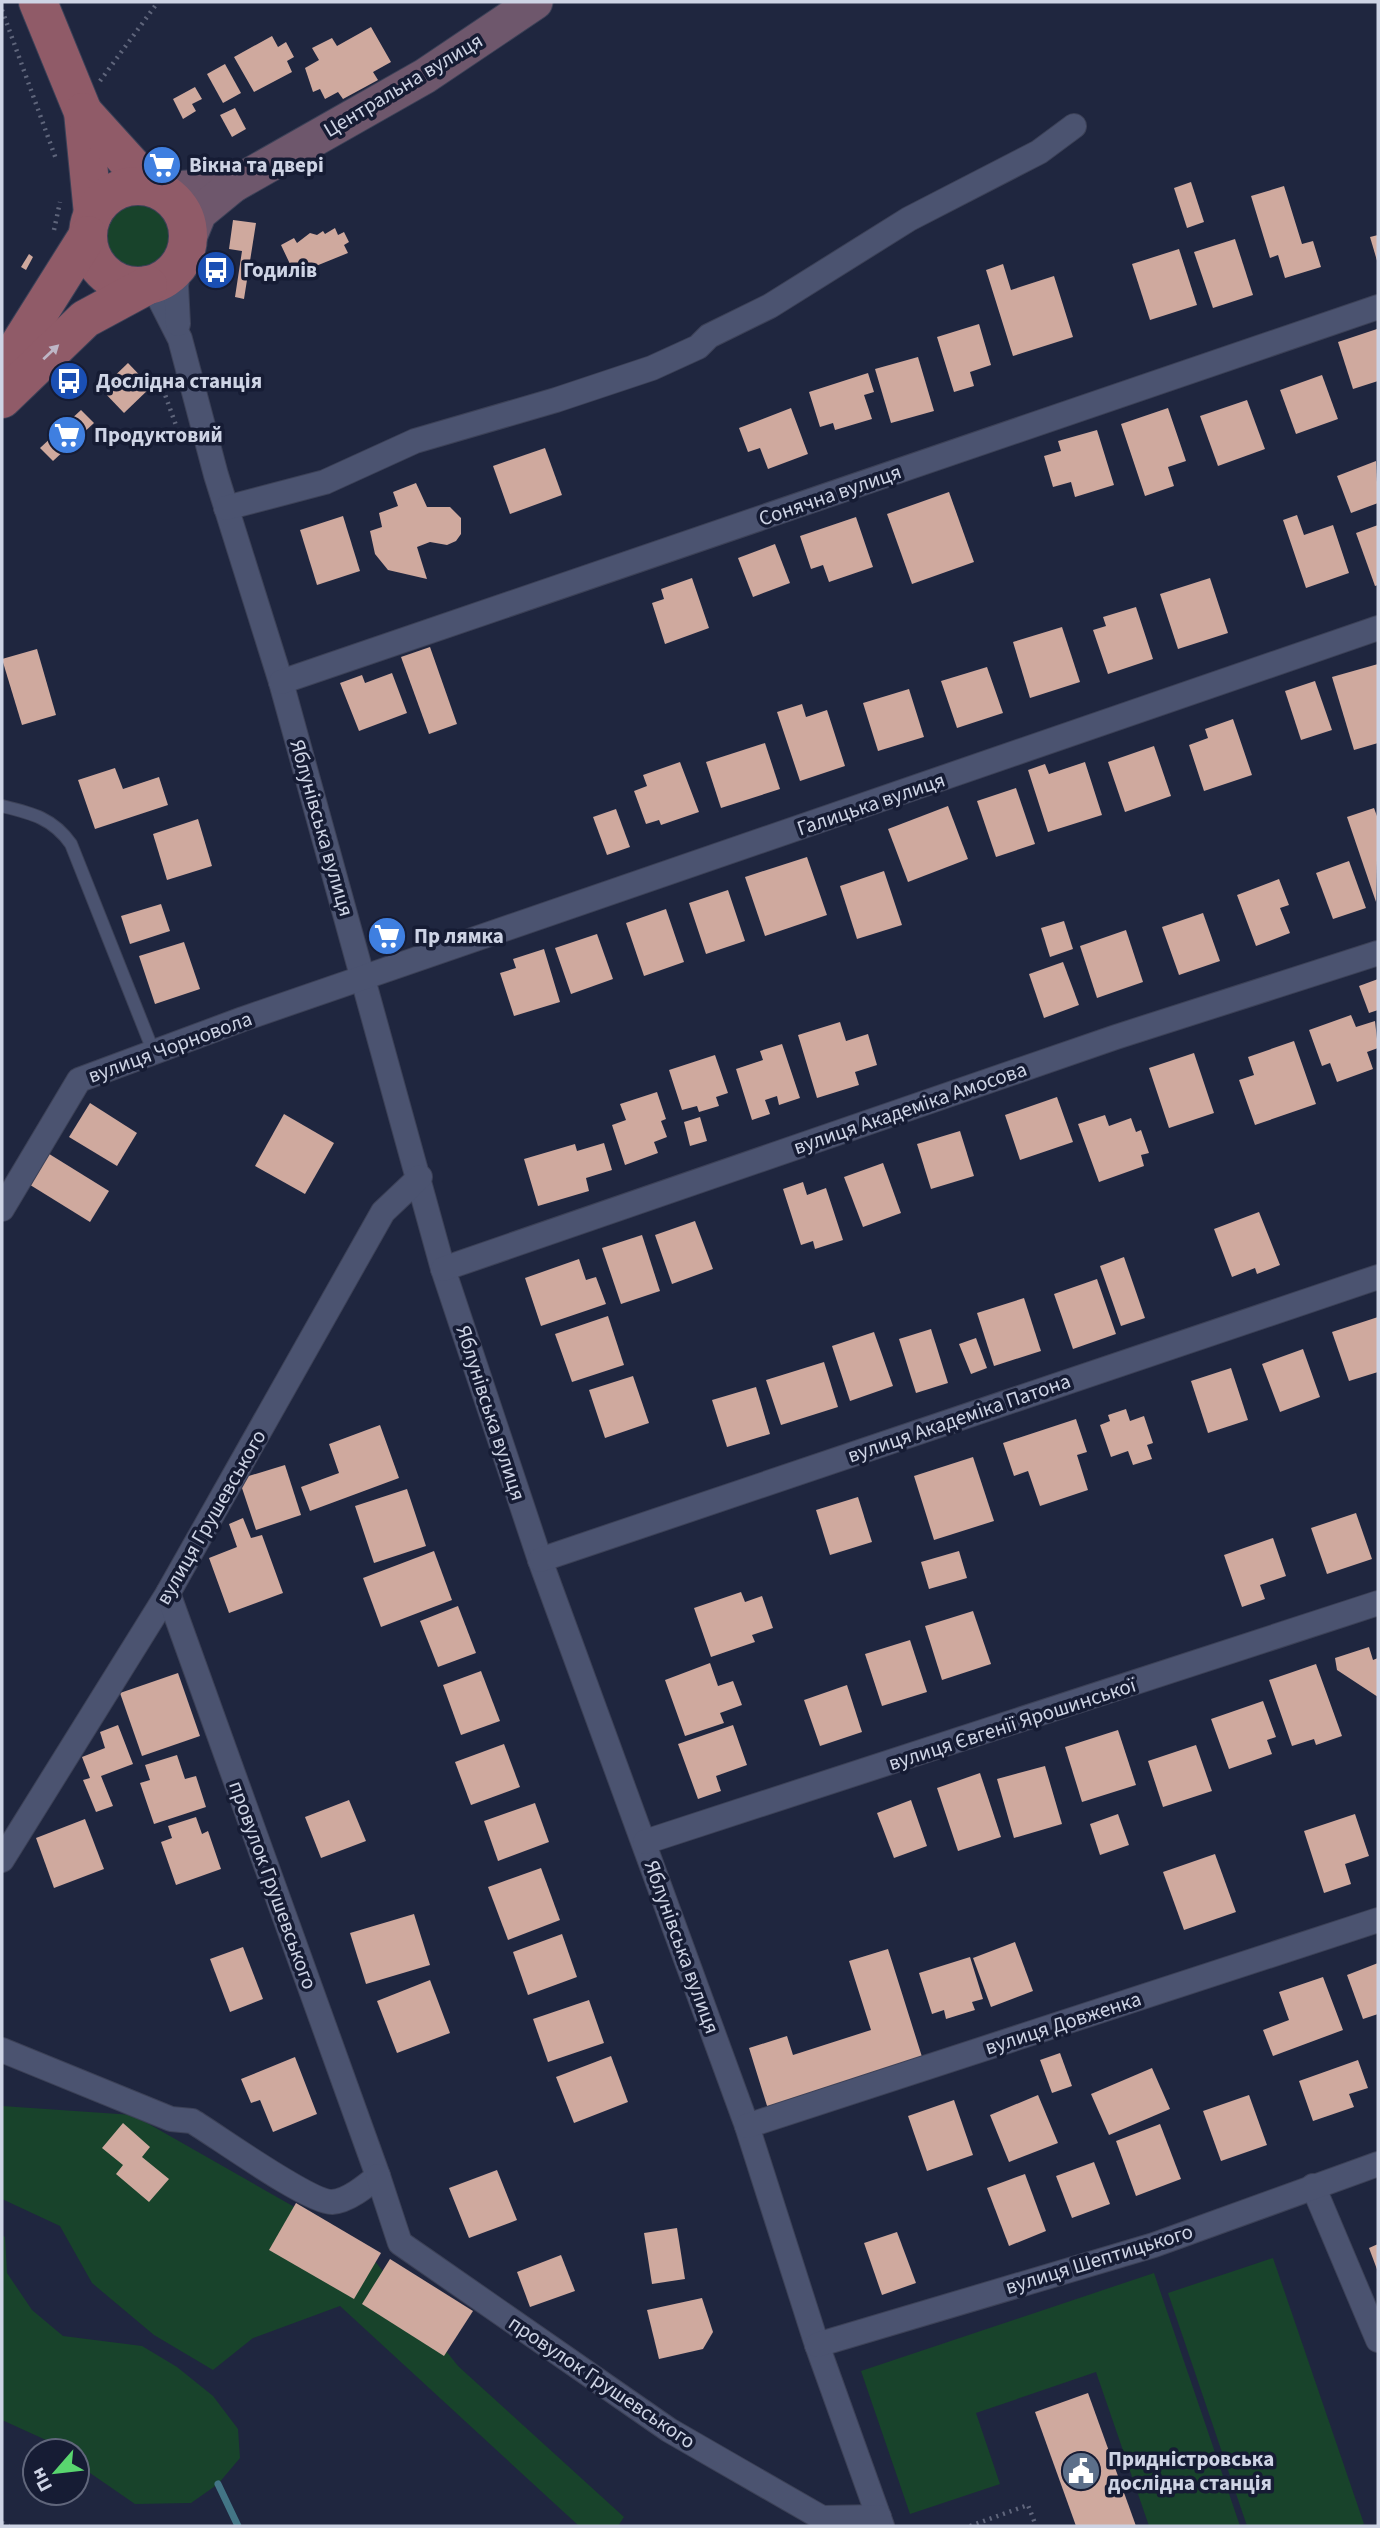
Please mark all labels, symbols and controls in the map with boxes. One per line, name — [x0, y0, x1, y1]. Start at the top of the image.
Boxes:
street label: Центральна вулиця — [318, 25, 488, 145]
supermarket icon: Вікна та двері — [141, 144, 183, 186]
place label: Вікна та двері — [189, 150, 324, 180]
bus stop icon: Годилів — [195, 249, 237, 291]
place label: Годилів — [243, 255, 317, 285]
one-way arrow — [42, 344, 59, 360]
bus stop icon: Дослідна станція — [48, 360, 90, 402]
place label: Дослідна станція — [96, 366, 262, 396]
supermarket icon: Продуктовий — [46, 414, 88, 456]
place label: Продуктовий — [94, 420, 223, 450]
street label: Сонячна вулиця — [755, 457, 905, 533]
street label: Яблунівська вулиця — [282, 736, 362, 920]
street label: Галицька вулиця — [793, 765, 949, 843]
supermarket icon: Пр лямка — [366, 915, 408, 957]
place label: Пр лямка — [414, 921, 504, 951]
street label: вулиця Чорновола — [84, 1003, 256, 1091]
street label: вулиця Академіка Амосова — [789, 1054, 1031, 1162]
street label: Яблунівська вулиця — [449, 1321, 533, 1505]
street label: вулиця Академіка Патона — [843, 1366, 1075, 1470]
street label: вулиця Грушевського — [149, 1424, 273, 1610]
street label: вулиця Євгенії Ярошинської — [884, 1670, 1140, 1778]
street label: провулок Грушевського — [221, 1777, 325, 1993]
street label: Яблунівська вулиця — [637, 1856, 727, 2038]
street label: вулиця Довженка — [981, 1984, 1145, 2062]
street label: вулиця Шептицького — [1002, 2216, 1196, 2302]
street label: провулок Грушевського — [502, 2308, 702, 2456]
north arrow — [21, 2437, 91, 2507]
place label: Придністровська дослідна станція — [1108, 2444, 1274, 2498]
public building icon: Придністровська дослідна станція — [1060, 2450, 1102, 2492]
text: Пн — [25, 2462, 60, 2496]

